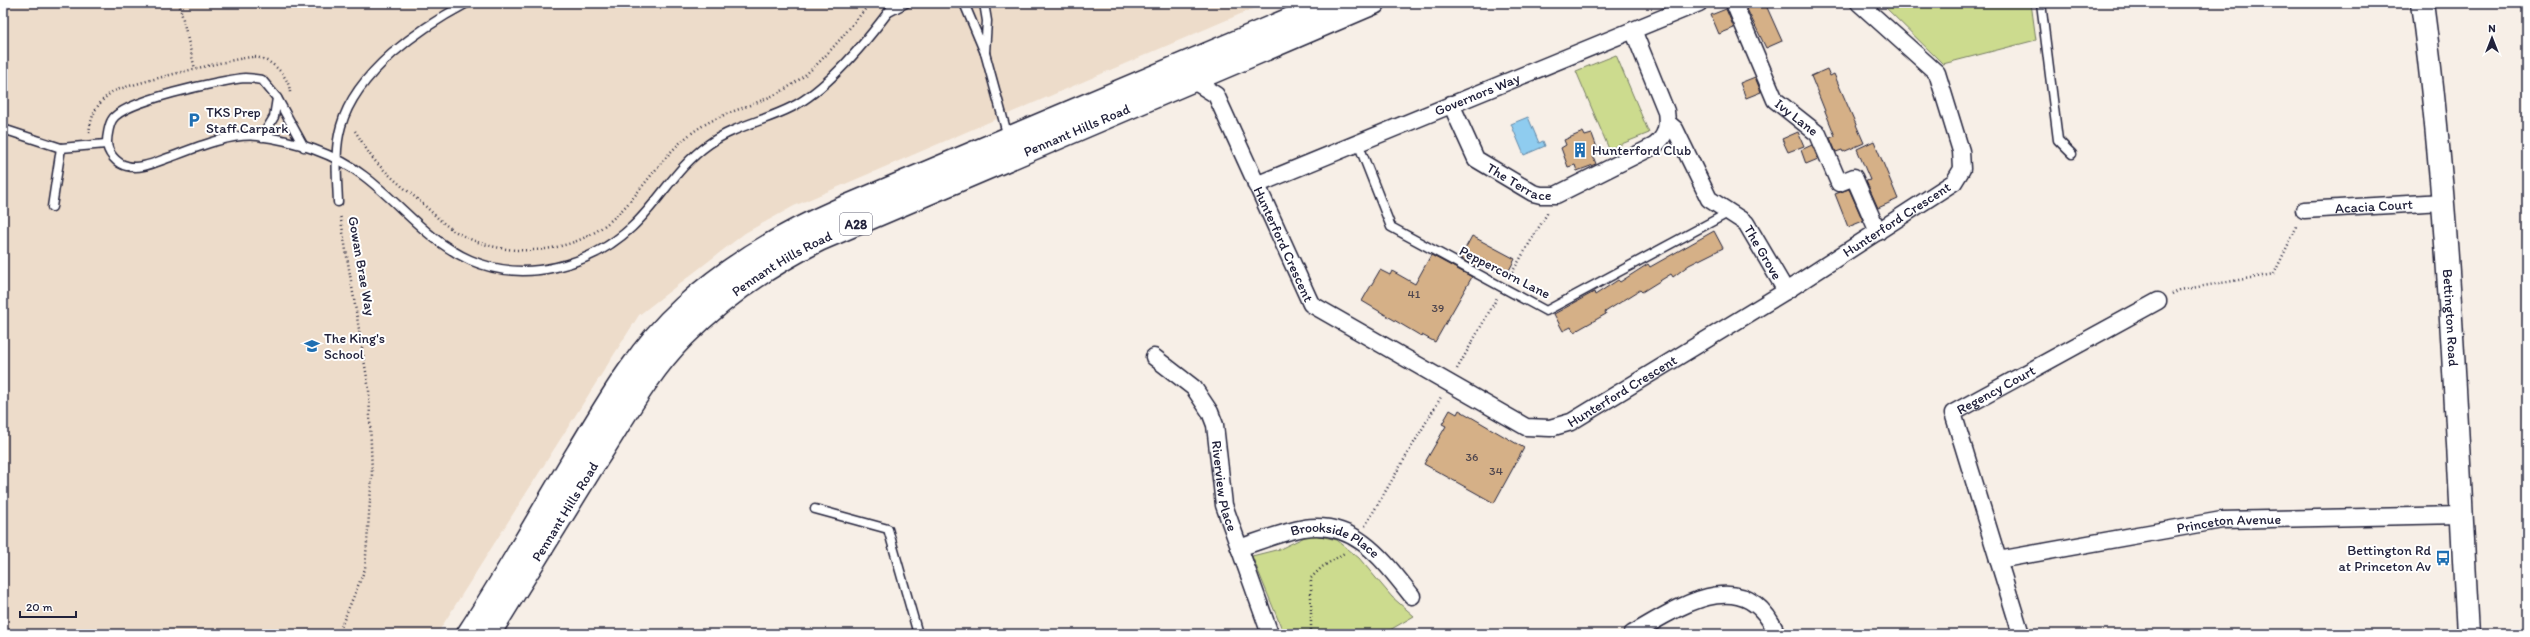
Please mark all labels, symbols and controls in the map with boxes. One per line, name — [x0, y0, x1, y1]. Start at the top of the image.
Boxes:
north arrow — [2472, 18, 2512, 58]
text: N — [2488, 22, 2496, 35]
street label: Governors Way — [1432, 69, 1523, 120]
street label: Ivy Lane — [1771, 95, 1822, 140]
street label: Pennant Hills Road — [1021, 100, 1133, 161]
place label: TKS Prep Staff Carpark — [206, 104, 288, 137]
parking icon: TKS Prep Staff Carpark — [185, 111, 203, 129]
building icon: Hunterford Club — [1571, 141, 1589, 159]
place label: Hunterford Club — [1592, 142, 1691, 159]
street label: The Terrace — [1483, 159, 1552, 204]
street label: Hunterford Crescent — [1840, 179, 1954, 261]
street label: Hunterford Crescent — [1250, 184, 1317, 305]
street label: Acacia Court — [2335, 196, 2413, 217]
road number: A28 — [840, 213, 872, 235]
street label: Gowan Brae Way — [344, 215, 379, 318]
street label: The Grove — [1740, 222, 1786, 283]
street label: Pennant Hills Road — [729, 227, 835, 300]
street label: Peppercorn Lane — [1456, 242, 1553, 303]
street label: Bettington Road — [2439, 268, 2462, 367]
house number: 41 — [1408, 287, 1421, 301]
house number: 39 — [1432, 301, 1444, 315]
place label: The King's School — [324, 330, 385, 363]
school or university icon: The King's School — [303, 337, 321, 355]
street label: Hunterford Crescent — [1564, 352, 1680, 431]
street label: Regency Court — [1954, 362, 2038, 418]
street label: Riverview Place — [1208, 440, 1241, 534]
house number: 36 — [1466, 450, 1478, 464]
street label: Pennant Hills Road — [528, 458, 602, 565]
house number: 34 — [1489, 464, 1503, 478]
street label: Princeton Avenue — [2175, 511, 2282, 537]
street label: Brookside Place — [1289, 519, 1383, 562]
place label: Bettington Rd at Princeton Av — [2339, 542, 2432, 575]
bus stop icon: Bettington Rd at Princeton Av — [2434, 549, 2452, 567]
scale bar — [20, 593, 76, 619]
text: 20 m — [26, 600, 53, 614]

